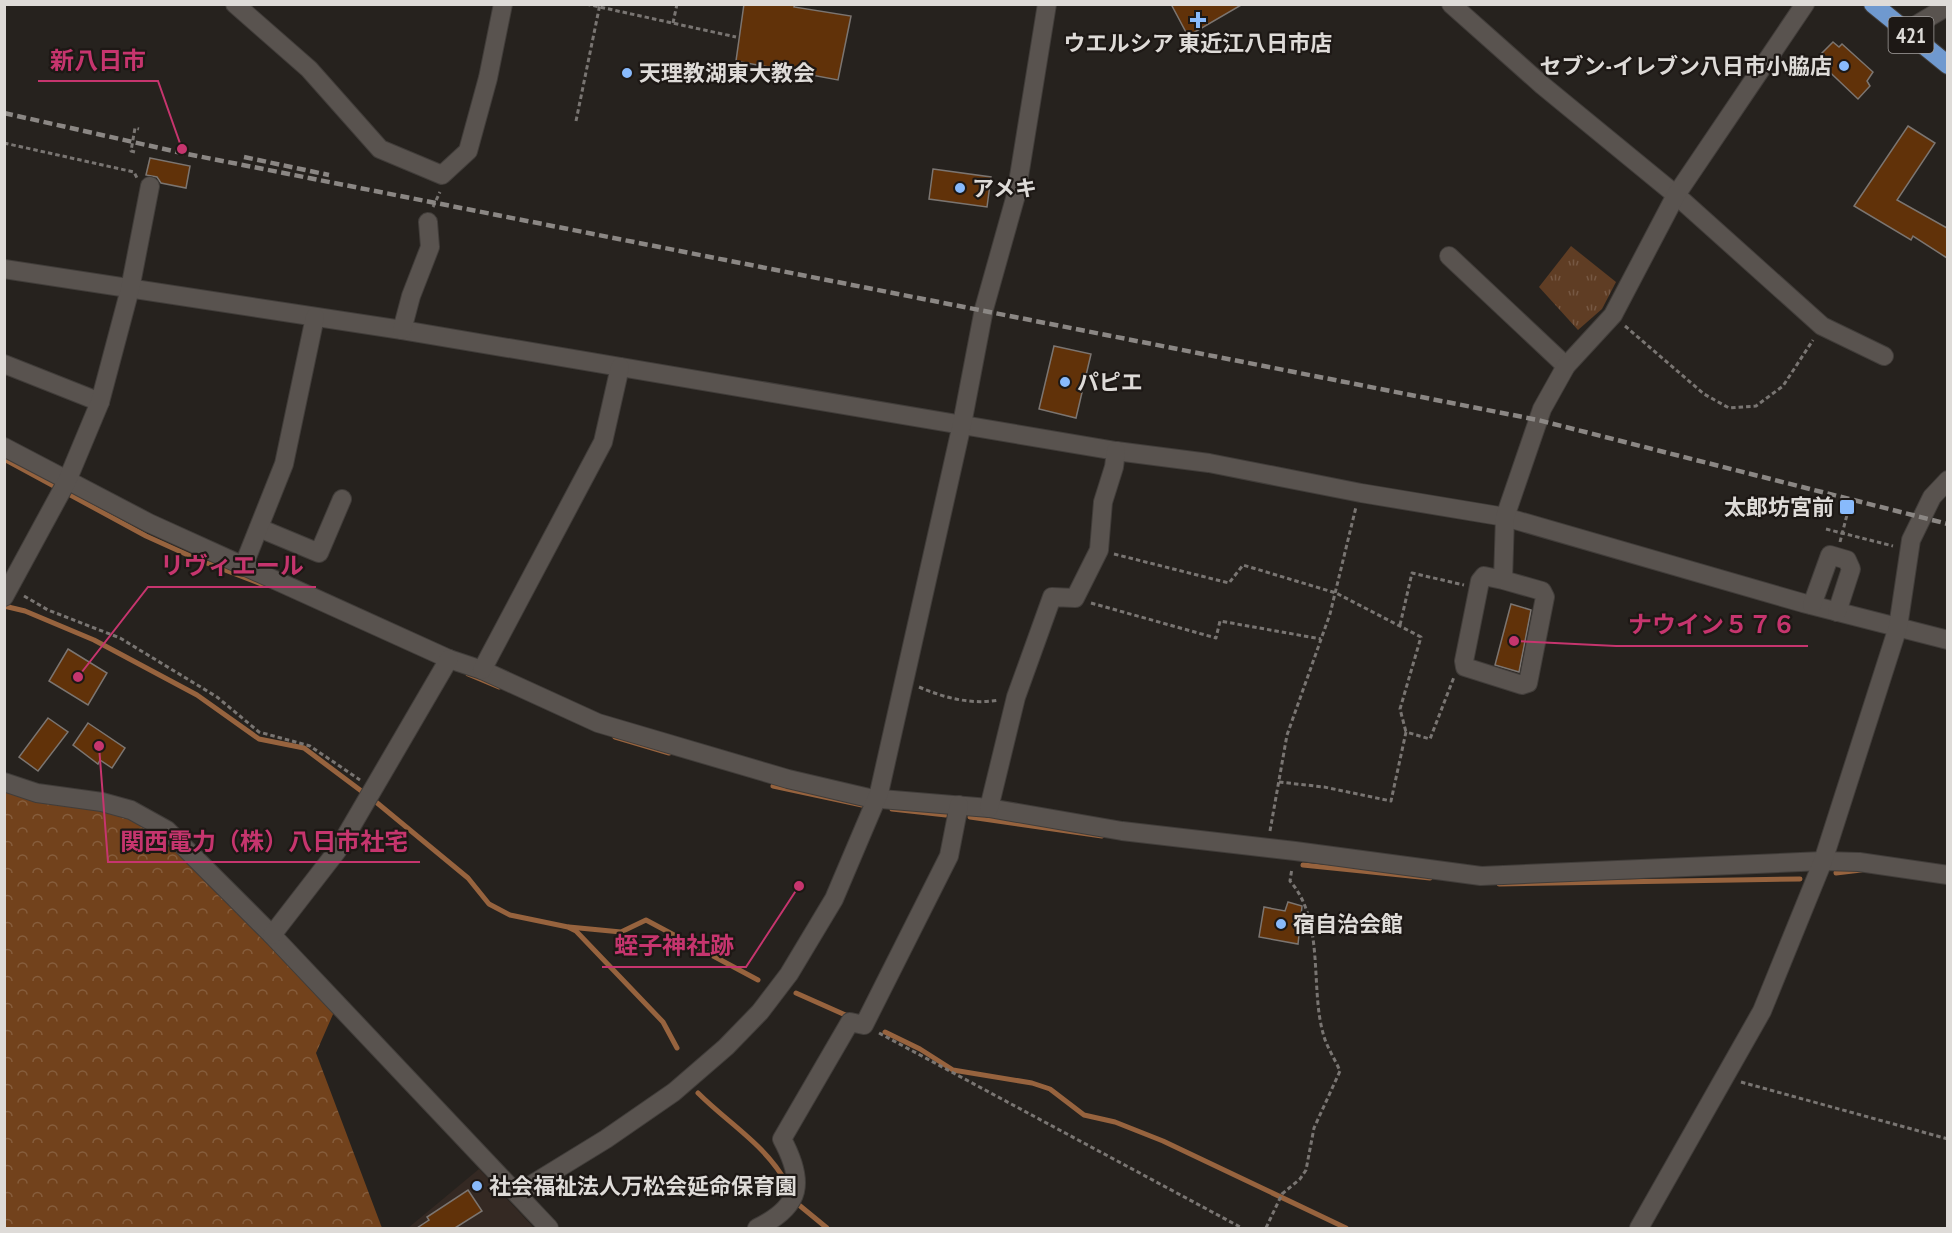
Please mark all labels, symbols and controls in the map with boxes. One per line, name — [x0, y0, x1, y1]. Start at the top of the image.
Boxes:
marker: ウエルシア 東近江八日市店 — [1191, 13, 1205, 27]
road number: 421 — [1888, 17, 1934, 53]
place label: ウエルシア 東近江八日市店 — [1064, 29, 1332, 57]
callout: 新八日市 — [38, 39, 158, 81]
text: 新八日市 — [50, 45, 146, 76]
place label: セブン-イレブン八日市小脇店 — [1539, 52, 1832, 80]
place label: 天理教湖東大教会 — [639, 59, 815, 87]
marker: セブン-イレブン八日市小脇店 — [1837, 59, 1851, 73]
marker: 天理教湖東大教会 — [620, 66, 634, 80]
place label: アメキ — [972, 174, 1037, 202]
marker: アメキ — [953, 181, 967, 195]
place label: パピエ — [1077, 368, 1143, 396]
marker: パピエ — [1058, 375, 1072, 389]
place label: 太郎坊宮前 — [1724, 493, 1834, 521]
marker: 太郎坊宮前 — [1838, 498, 1856, 516]
callout: リヴィエール — [148, 545, 316, 587]
text: リヴィエール — [160, 550, 304, 581]
callout: ナウイン５７６ — [1616, 604, 1808, 646]
text: ナウイン５７６ — [1628, 609, 1796, 640]
callout: 関西電力（株）八日市社宅 — [108, 820, 420, 862]
text: 関西電力（株）八日市社宅 — [120, 826, 408, 857]
place label: 宿自治会館 — [1293, 910, 1403, 938]
marker: 宿自治会館 — [1274, 917, 1288, 931]
callout: 蛭子神社跡 — [602, 925, 746, 967]
text: 蛭子神社跡 — [614, 930, 734, 961]
place label: 社会福祉法人万松会延命保育園 — [489, 1172, 797, 1200]
marker: 社会福祉法人万松会延命保育園 — [470, 1179, 484, 1193]

